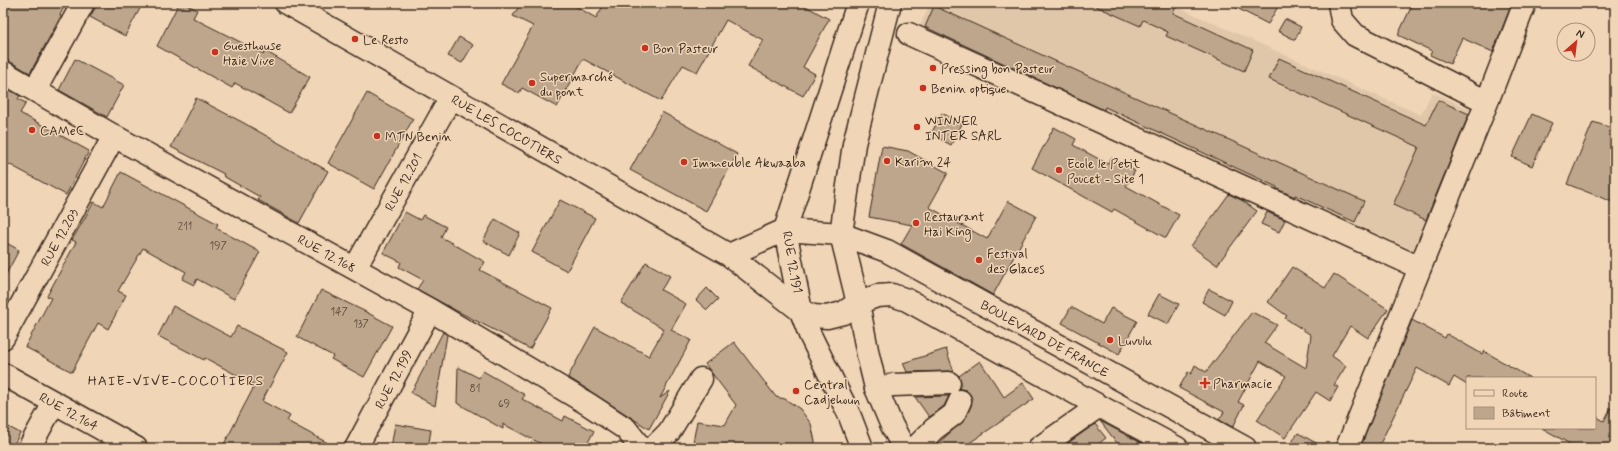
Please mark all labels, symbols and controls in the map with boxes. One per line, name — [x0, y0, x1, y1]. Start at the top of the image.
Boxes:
north arrow — [1556, 22, 1596, 62]
text: N — [1574, 26, 1587, 42]
place label: Le Resto — [363, 32, 409, 49]
marker: Le Resto — [350, 34, 360, 44]
place label: Guesthouse Haie Vive — [223, 38, 282, 70]
place label: Bon Pasteur — [653, 41, 719, 58]
marker: Bon Pasteur — [640, 43, 650, 53]
marker: Guesthouse Haie Vive — [210, 47, 220, 57]
place label: Pressing bon Pasteur — [941, 61, 1055, 79]
marker: Pressing bon Pasteur — [928, 63, 938, 73]
place label: Supermarché du pont — [540, 69, 613, 101]
marker: Supermarché du pont — [527, 78, 537, 88]
place label: Benin optique — [931, 81, 1006, 98]
marker: Benin optique — [918, 83, 928, 93]
street label: RUE LES COCOTIERS — [448, 92, 565, 169]
place label: WINNER INTER SARL — [925, 113, 1002, 145]
marker: WINNER INTER SARL — [912, 122, 922, 132]
place label: CAMeC — [40, 123, 85, 140]
marker: CAMeC — [27, 125, 37, 135]
place label: MTN Benin — [385, 129, 452, 146]
marker: MTN Benin — [372, 131, 382, 141]
street label: RUE 12.201 — [382, 151, 427, 214]
place label: Karim 24 — [895, 154, 951, 171]
place label: Immeuble Akwaaba — [692, 155, 806, 172]
marker: Karim 24 — [882, 156, 892, 166]
place label: Ecole le Petit Poucet - Site 1 — [1067, 156, 1144, 188]
marker: Immeuble Akwaaba — [679, 157, 689, 167]
marker: Ecole le Petit Poucet - Site 1 — [1054, 165, 1064, 175]
street label: RUE 12.203 — [38, 205, 83, 270]
place label: Restaurant Hai King — [924, 209, 984, 242]
marker: Restaurant Hai King — [911, 218, 921, 228]
house number: 211 — [178, 220, 192, 234]
street label: RUE 12.191 — [778, 230, 805, 295]
street label: RUE 12.168 — [294, 231, 358, 277]
house number: 197 — [209, 239, 227, 253]
place label: Festival des Glaces — [987, 246, 1045, 278]
marker: Festival des Glaces — [974, 255, 984, 265]
street label: BOULEVARD DE FRANCE — [977, 297, 1112, 382]
house number: 147 — [330, 305, 348, 319]
house number: 137 — [353, 317, 369, 331]
place label: Luvulu — [1118, 333, 1152, 350]
marker: Luvulu — [1105, 335, 1115, 345]
street label: RUE 12.199 — [372, 347, 417, 412]
district label: HAIE-VIVE-COCOTIERS — [88, 372, 264, 390]
place label: Pharmacie — [1213, 376, 1272, 393]
place label: Central Cadjehoun — [804, 377, 860, 409]
legend — [1466, 377, 1596, 429]
marker: Pharmacie — [1200, 378, 1210, 388]
house number: 81 — [470, 382, 480, 396]
marker: Central Cadjehoun — [791, 386, 801, 396]
text: Route — [1502, 386, 1528, 402]
street label: RUE 12.164 — [36, 389, 101, 436]
house number: 69 — [498, 397, 510, 411]
text: Bâtiment — [1502, 406, 1551, 422]

